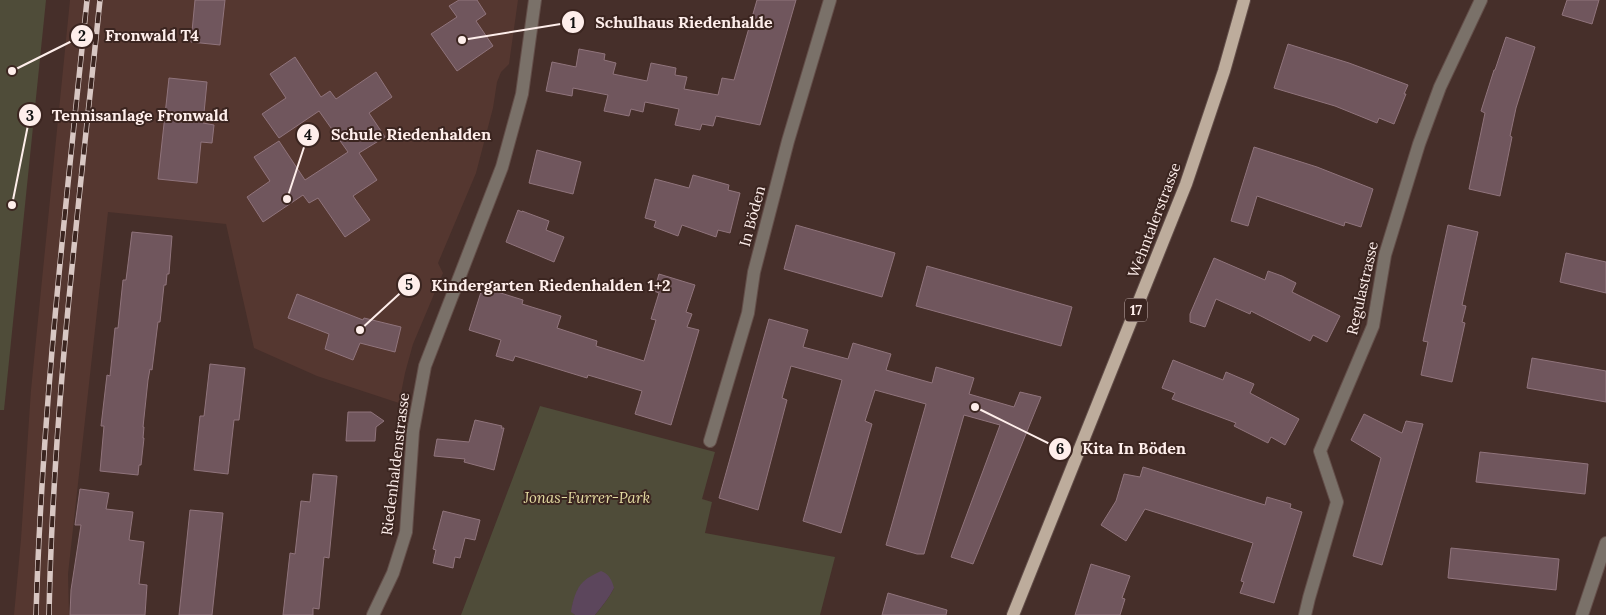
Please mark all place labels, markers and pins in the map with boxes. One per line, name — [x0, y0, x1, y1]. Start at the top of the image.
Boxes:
callout: Schulhaus Riedenhalde — [560, 7, 783, 38]
callout: Fronwald T4 — [69, 20, 209, 51]
callout: Tennisanlage Fronwald — [17, 100, 239, 131]
callout: Schule Riedenhalden — [296, 119, 501, 150]
callout: Kindergarten Riedenhalden 1+2 — [396, 269, 681, 300]
callout: Kita In Böden — [1047, 433, 1196, 464]

